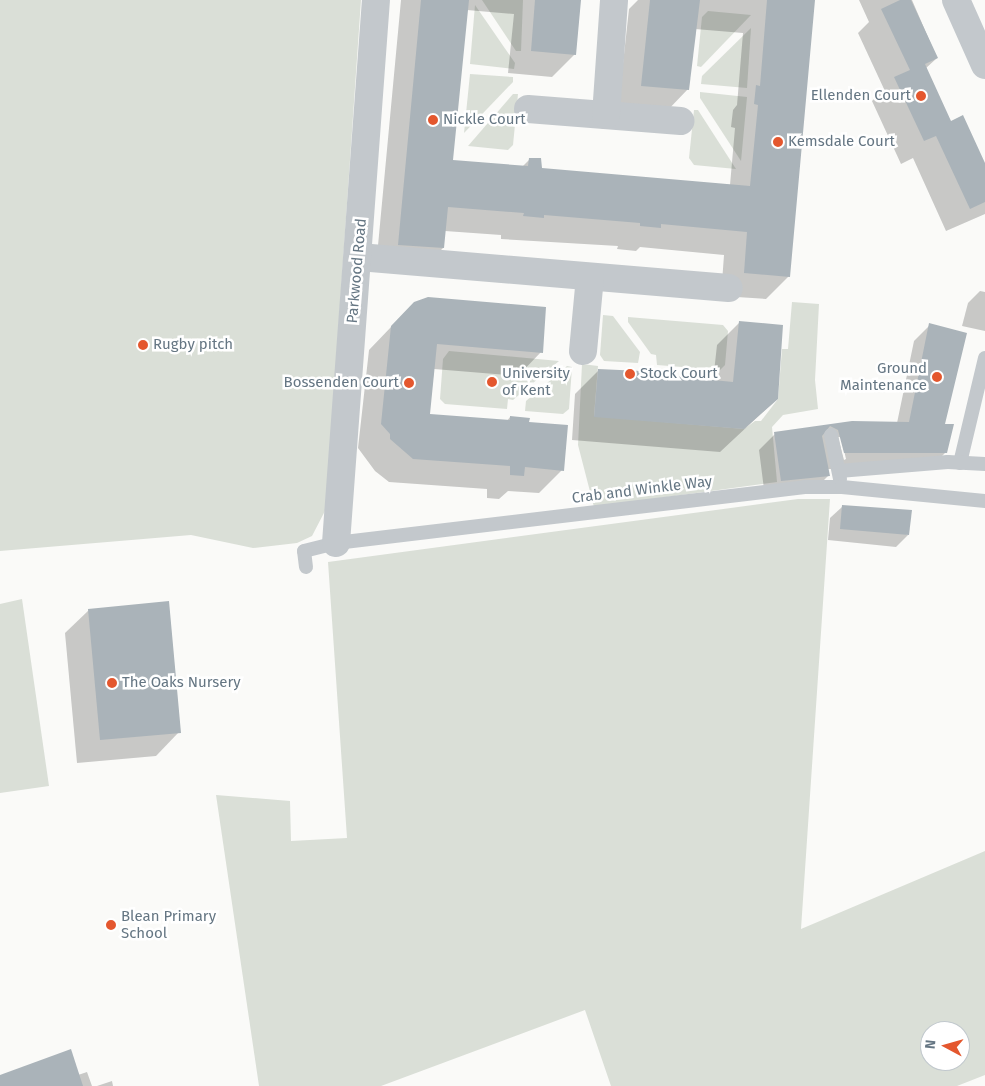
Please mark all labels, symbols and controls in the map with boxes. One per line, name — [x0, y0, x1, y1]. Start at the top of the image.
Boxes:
place label: Ellenden Court — [811, 87, 911, 105]
marker: Ellenden Court — [915, 90, 927, 102]
place label: Nickle Court — [443, 111, 526, 129]
marker: Nickle Court — [427, 114, 439, 126]
place label: Kemsdale Court — [788, 133, 895, 151]
marker: Kemsdale Court — [772, 136, 784, 148]
street label: Parkwood Road — [343, 218, 371, 324]
place label: Rugby pitch — [153, 336, 233, 354]
marker: Rugby pitch — [137, 339, 149, 351]
place label: Ground Maintenance — [840, 359, 927, 394]
place label: University of Kent — [502, 364, 570, 399]
place label: Stock Court — [640, 365, 718, 383]
marker: Stock Court — [624, 368, 636, 380]
marker: Ground Maintenance — [931, 371, 943, 383]
place label: Bossenden Court — [284, 374, 399, 392]
marker: University of Kent — [486, 376, 498, 388]
marker: Bossenden Court — [403, 377, 415, 389]
street label: Crab and Winkle Way — [571, 472, 713, 508]
place label: The Oaks Nursery — [122, 674, 241, 692]
marker: The Oaks Nursery — [106, 677, 118, 689]
place label: Blean Primary School — [121, 907, 216, 942]
marker: Blean Primary School — [105, 919, 117, 931]
north arrow — [920, 1021, 970, 1071]
text: N — [922, 1039, 940, 1050]

